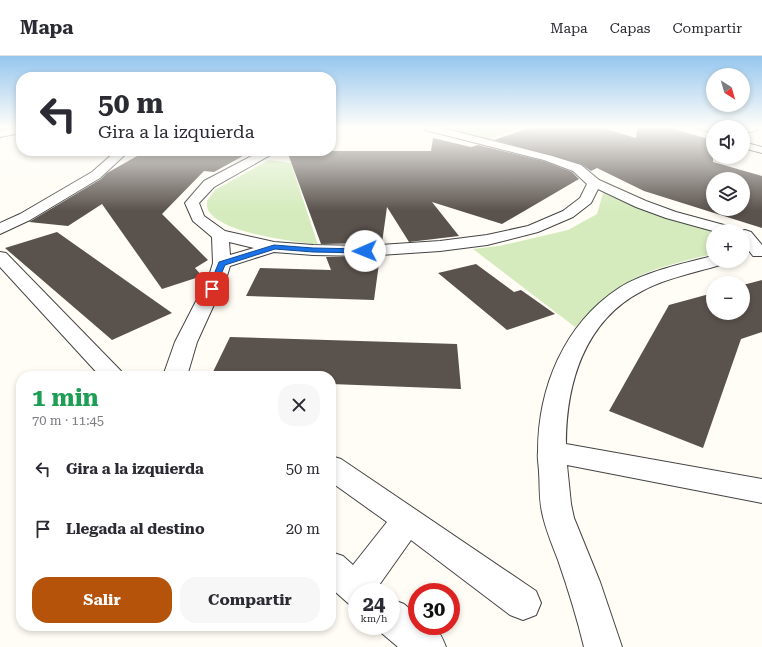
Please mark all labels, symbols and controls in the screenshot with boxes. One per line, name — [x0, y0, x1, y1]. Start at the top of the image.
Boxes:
text: Mapa — [20, 16, 73, 39]
text: Mapa — [550, 20, 588, 36]
text: Capas — [610, 20, 651, 36]
text: Compartir — [673, 20, 742, 36]
north arrow — [706, 68, 750, 112]
map controls — [706, 68, 750, 320]
text: 50 m — [98, 87, 163, 120]
icon: left — [32, 88, 84, 140]
button: sound — [706, 120, 750, 164]
text: Gira a la izquierda — [98, 121, 254, 142]
button: layers — [706, 172, 750, 216]
button: + — [706, 224, 750, 268]
position arrow — [344, 230, 386, 272]
pin — [195, 272, 229, 306]
button: − — [706, 276, 750, 320]
icon: arrive — [201, 278, 223, 300]
text: 1 min — [32, 384, 99, 412]
button: close — [278, 384, 320, 426]
text: 70 m · 11:45 — [32, 413, 104, 428]
icon: left — [32, 458, 54, 480]
text: Gira a la izquierda — [66, 460, 204, 478]
text: 50 m — [286, 460, 320, 478]
icon: arrive — [32, 518, 54, 540]
text: Llegada al destino — [66, 520, 205, 538]
text: 20 m — [286, 520, 320, 538]
button: Salir — [32, 577, 172, 623]
button: Compartir — [180, 577, 320, 623]
speed limit sign: 30 — [408, 583, 460, 635]
text: 24 — [363, 592, 385, 616]
text: km/h — [361, 613, 387, 624]

